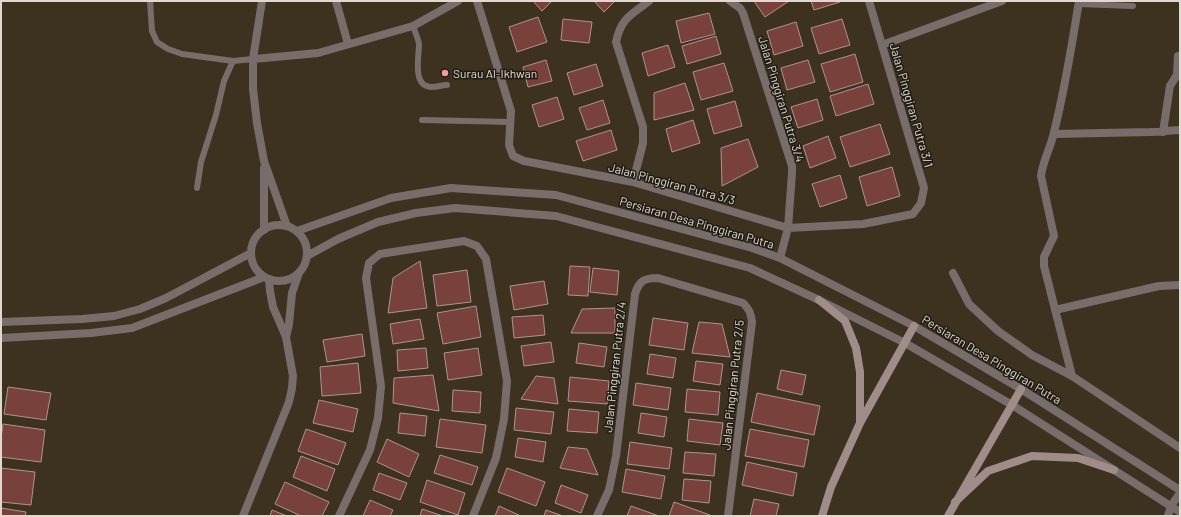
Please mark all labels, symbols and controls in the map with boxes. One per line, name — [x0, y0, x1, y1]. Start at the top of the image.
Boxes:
street label: Jalan Pinggiran Putra 3/4 — [756, 34, 808, 164]
street label: Jalan Pinggiran Putra 3/1 — [888, 41, 936, 169]
place label: Surau Al-Ikhwan — [453, 66, 537, 80]
marker: Surau Al-Ikhwan — [440, 68, 450, 78]
street label: Jalan Pinggiran Putra 3/3 — [607, 159, 737, 207]
street label: Persiaran Desa Pinggiran Putra — [618, 193, 776, 251]
street label: Jalan Pinggiran Putra 2/4 — [600, 301, 628, 433]
street label: Persiaran Desa Pinggiran Putra — [920, 312, 1064, 406]
street label: Jalan Pinggiran Putra 2/5 — [718, 319, 746, 451]

